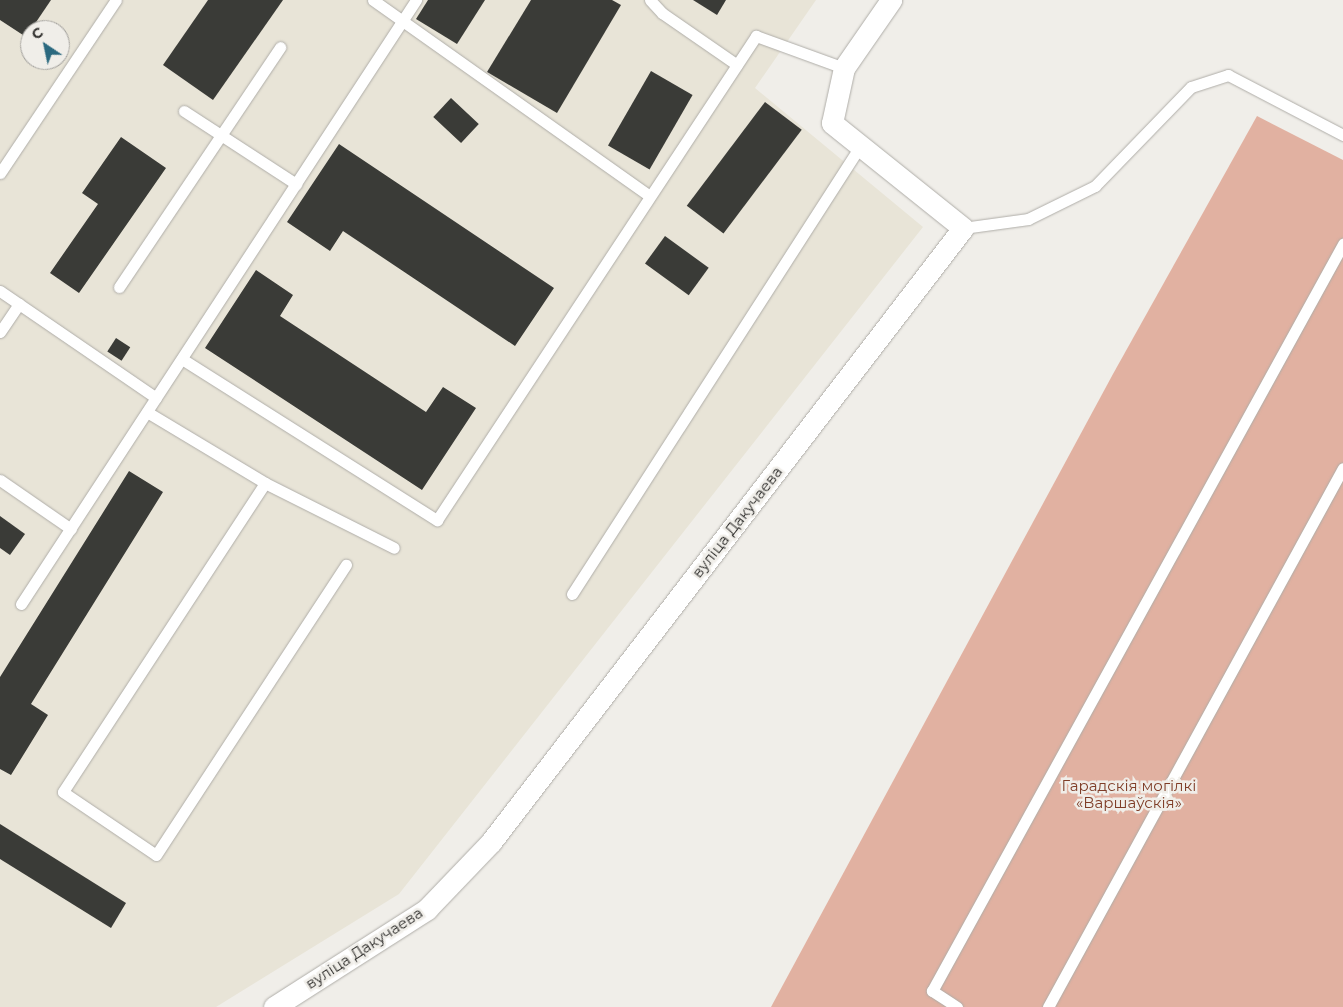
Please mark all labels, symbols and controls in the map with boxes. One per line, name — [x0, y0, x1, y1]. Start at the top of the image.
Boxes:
north arrow — [20, 20, 70, 70]
text: С — [28, 23, 46, 44]
street label: вуліца Дакучаева — [688, 463, 786, 581]
park label: Гарадскія могілкі «Варшаўскія» — [1062, 776, 1196, 811]
street label: вуліца Дакучаева — [302, 903, 426, 993]

